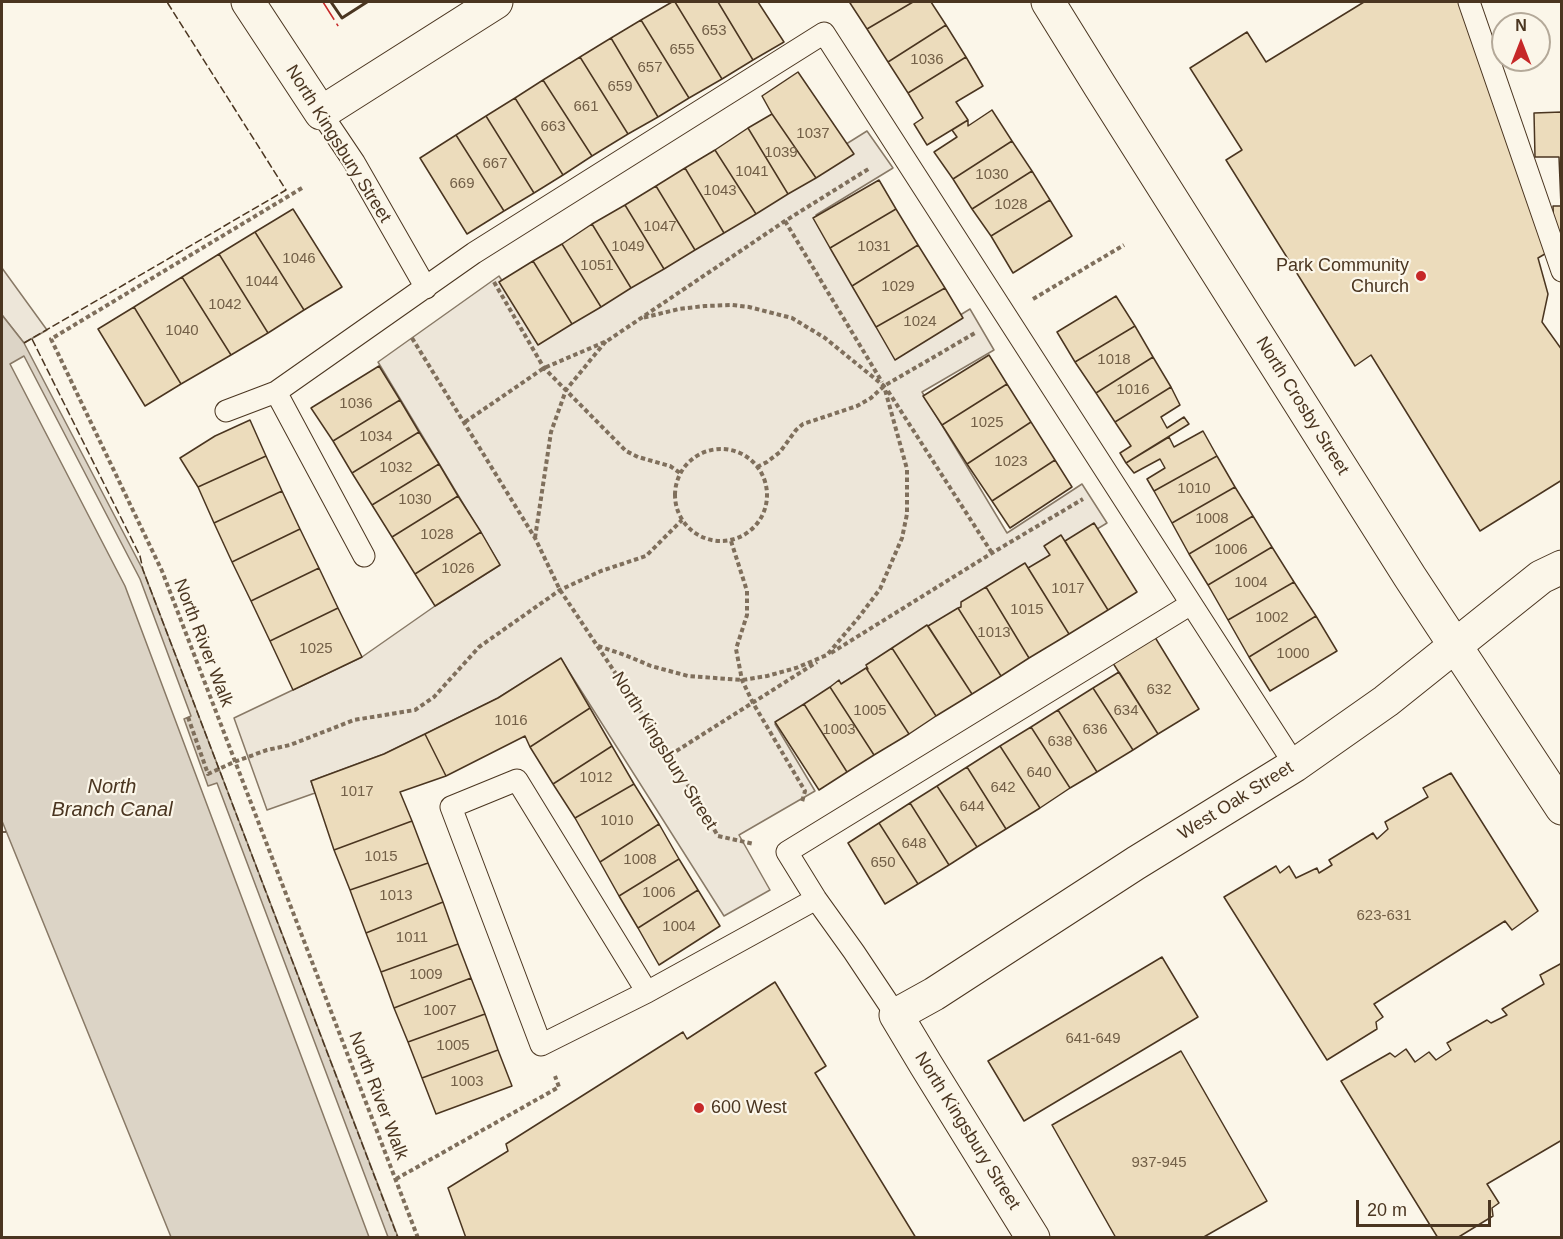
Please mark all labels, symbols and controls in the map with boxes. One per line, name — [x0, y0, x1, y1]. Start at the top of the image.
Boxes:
north arrow — [1491, 12, 1551, 72]
text: N — [1515, 17, 1527, 34]
house number: 653 — [701, 22, 727, 40]
house number: 655 — [669, 41, 695, 59]
house number: 1036 — [910, 51, 944, 69]
house number: 657 — [637, 59, 663, 77]
street label: North Kingsbury Street — [281, 61, 395, 227]
house number: 659 — [607, 78, 633, 96]
house number: 661 — [573, 98, 599, 116]
house number: 663 — [540, 118, 566, 136]
house number: 1037 — [796, 125, 830, 143]
house number: 1039 — [764, 144, 798, 162]
house number: 667 — [482, 155, 508, 173]
house number: 1041 — [735, 163, 769, 181]
house number: 1030 — [975, 166, 1009, 184]
house number: 669 — [449, 175, 475, 193]
house number: 1043 — [703, 182, 737, 200]
house number: 1028 — [994, 196, 1028, 214]
house number: 1047 — [643, 218, 677, 236]
house number: 1049 — [611, 238, 645, 256]
house number: 1031 — [857, 238, 891, 256]
house number: 1046 — [282, 250, 316, 268]
place label: Park Community Church — [1276, 255, 1409, 298]
house number: 1051 — [580, 257, 614, 275]
marker: Park Community Church — [1414, 269, 1428, 283]
house number: 1044 — [245, 273, 279, 291]
house number: 1029 — [881, 278, 915, 296]
house number: 1042 — [208, 296, 242, 314]
house number: 1024 — [903, 313, 937, 331]
house number: 1040 — [165, 322, 199, 340]
street label: North Crosby Street — [1251, 333, 1353, 479]
house number: 1018 — [1097, 351, 1131, 369]
house number: 1016 — [1116, 381, 1150, 399]
house number: 1036 — [339, 395, 373, 413]
house number: 1025 — [970, 414, 1004, 432]
house number: 1034 — [359, 428, 393, 446]
house number: 1023 — [994, 453, 1028, 471]
house number: 1032 — [379, 459, 413, 477]
house number: 1010 — [1177, 480, 1211, 498]
house number: 1030 — [398, 491, 432, 509]
house number: 1008 — [1195, 510, 1229, 528]
house number: 1028 — [420, 526, 454, 544]
house number: 1006 — [1214, 541, 1248, 559]
house number: 1026 — [441, 560, 475, 578]
house number: 1004 — [1234, 574, 1268, 592]
street label: North River Walk — [169, 576, 237, 710]
house number: 1017 — [1051, 580, 1085, 598]
house number: 1015 — [1010, 601, 1044, 619]
house number: 1002 — [1255, 609, 1289, 627]
house number: 1013 — [977, 624, 1011, 642]
house number: 1025 — [299, 640, 333, 658]
house number: 1000 — [1276, 645, 1310, 663]
street label: North Kingsbury Street — [607, 668, 721, 834]
house number: 632 — [1146, 681, 1172, 699]
house number: 1005 — [853, 702, 887, 720]
house number: 634 — [1113, 702, 1139, 720]
house number: 1016 — [494, 712, 528, 730]
house number: 1003 — [822, 721, 856, 739]
house number: 636 — [1082, 721, 1108, 739]
house number: 638 — [1047, 733, 1073, 751]
street label: West Oak Street — [1174, 757, 1298, 845]
house number: 640 — [1026, 764, 1052, 782]
house number: 1012 — [579, 769, 613, 787]
water label: North Branch Canal — [51, 775, 173, 822]
house number: 642 — [990, 779, 1016, 797]
house number: 1017 — [340, 783, 374, 801]
house number: 644 — [959, 798, 985, 816]
house number: 1010 — [600, 812, 634, 830]
house number: 648 — [901, 835, 927, 853]
house number: 1015 — [364, 848, 398, 866]
house number: 1008 — [623, 851, 657, 869]
house number: 650 — [870, 854, 896, 872]
house number: 1006 — [642, 884, 676, 902]
house number: 1013 — [379, 887, 413, 905]
house number: 623-631 — [1356, 907, 1412, 925]
house number: 1004 — [662, 918, 696, 936]
house number: 1011 — [396, 929, 428, 947]
house number: 1009 — [409, 966, 443, 984]
house number: 1007 — [423, 1002, 457, 1020]
street label: North River Walk — [344, 1029, 412, 1163]
house number: 641-649 — [1065, 1030, 1121, 1048]
house number: 1005 — [436, 1037, 470, 1055]
street label: North Kingsbury Street — [910, 1048, 1024, 1214]
house number: 1003 — [450, 1073, 484, 1091]
place label: 600 West — [711, 1097, 787, 1119]
marker: 600 West — [692, 1101, 706, 1115]
house number: 937-945 — [1131, 1154, 1187, 1172]
scale bar — [1359, 1188, 1494, 1226]
text: 20 m — [1367, 1200, 1407, 1220]

